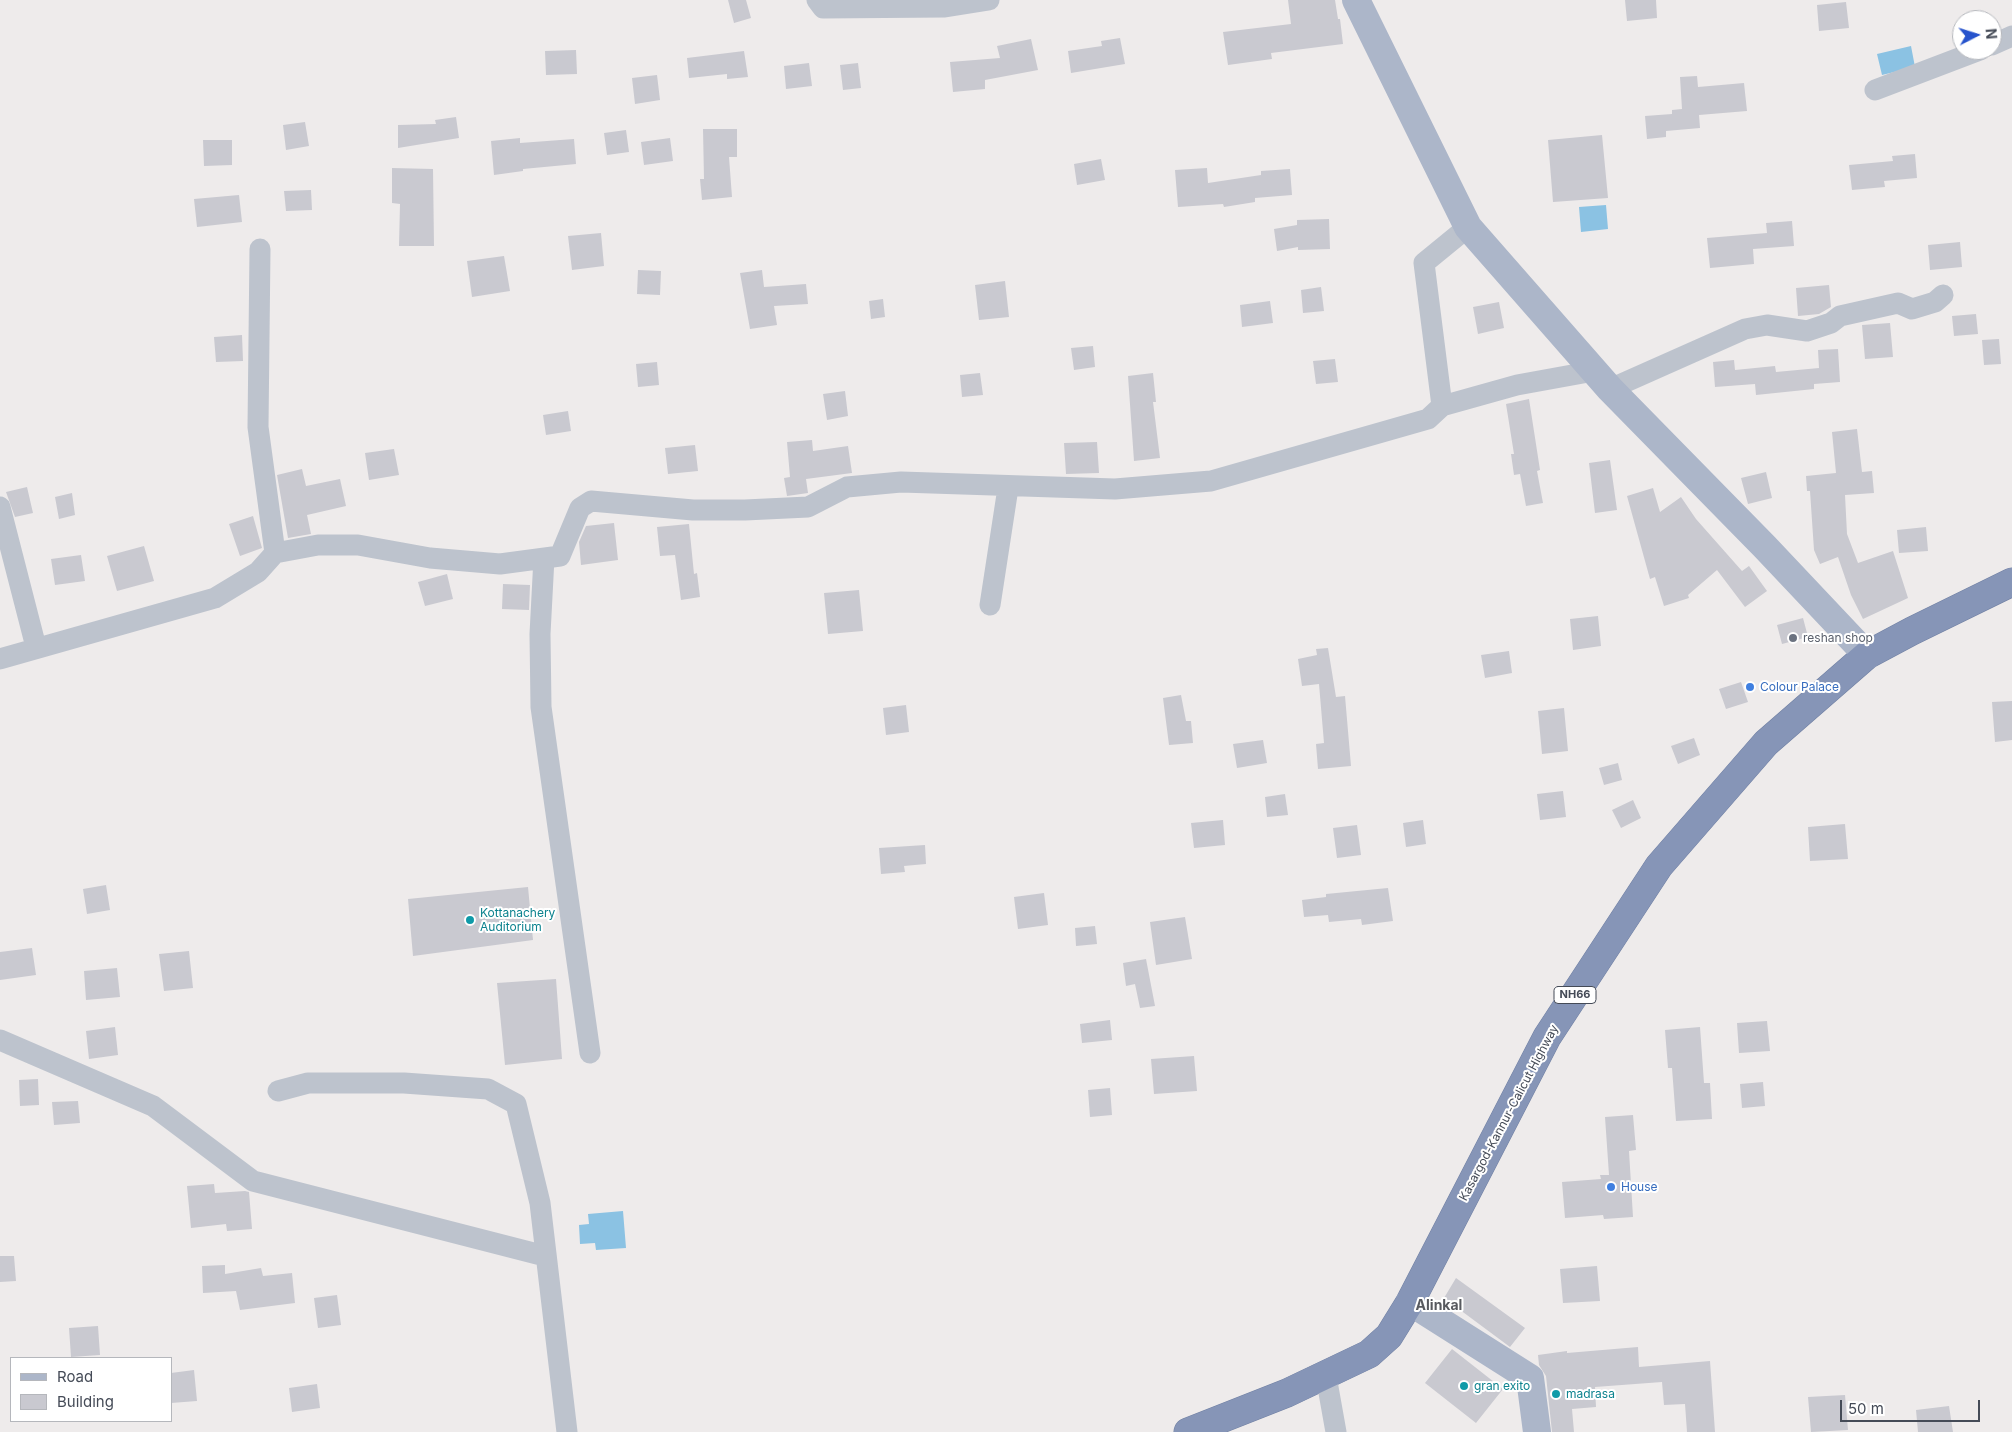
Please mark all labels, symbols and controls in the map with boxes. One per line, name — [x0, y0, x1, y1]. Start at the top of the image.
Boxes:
north arrow — [1952, 10, 2002, 60]
text: N — [1983, 28, 2000, 40]
place label: reshan shop — [1803, 631, 1873, 645]
marker: reshan shop — [1787, 632, 1799, 644]
place label: Colour Palace — [1760, 680, 1839, 694]
marker: Colour Palace — [1744, 681, 1756, 693]
place label: Kottanachery Auditorium — [480, 906, 555, 934]
marker: Kottanachery Auditorium — [464, 914, 476, 926]
road number: NH66 — [1554, 986, 1596, 1004]
street label: Kasargod-Kannur-Calicut Highway — [1456, 1023, 1562, 1203]
place label: House — [1621, 1180, 1658, 1194]
marker: House — [1605, 1181, 1617, 1193]
district label: Alinkal — [1416, 1298, 1462, 1314]
legend — [10, 1357, 172, 1422]
text: Road — [57, 1367, 93, 1386]
place label: gran exito — [1474, 1379, 1530, 1393]
marker: gran exito — [1458, 1380, 1470, 1392]
place label: madrasa — [1566, 1387, 1615, 1401]
marker: madrasa — [1550, 1388, 1562, 1400]
scale bar — [1842, 1390, 1982, 1422]
text: Building — [57, 1392, 114, 1411]
text: 50 m — [1848, 1399, 1884, 1418]

